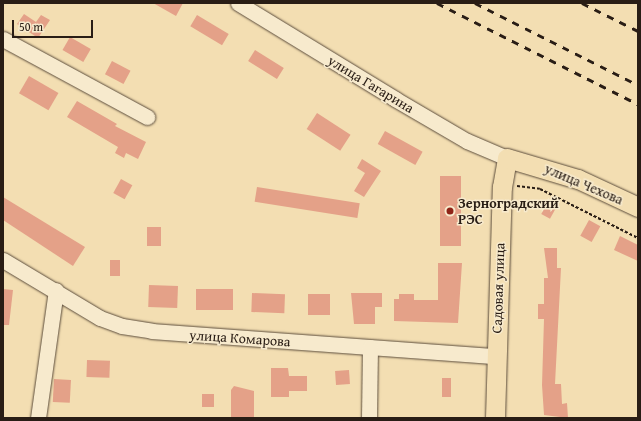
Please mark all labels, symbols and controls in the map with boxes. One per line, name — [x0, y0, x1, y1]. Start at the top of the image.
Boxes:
scale bar — [14, 12, 95, 38]
text: 50 m — [19, 18, 43, 35]
street label: улица Гагарина — [325, 52, 417, 116]
street label: улица Чехова — [542, 160, 626, 208]
place label: Зерноградский РЭС — [458, 195, 559, 228]
marker: Зерноградский РЭС — [445, 206, 455, 216]
street label: Садовая улица — [488, 242, 508, 334]
street label: улица Комарова — [189, 326, 291, 350]

